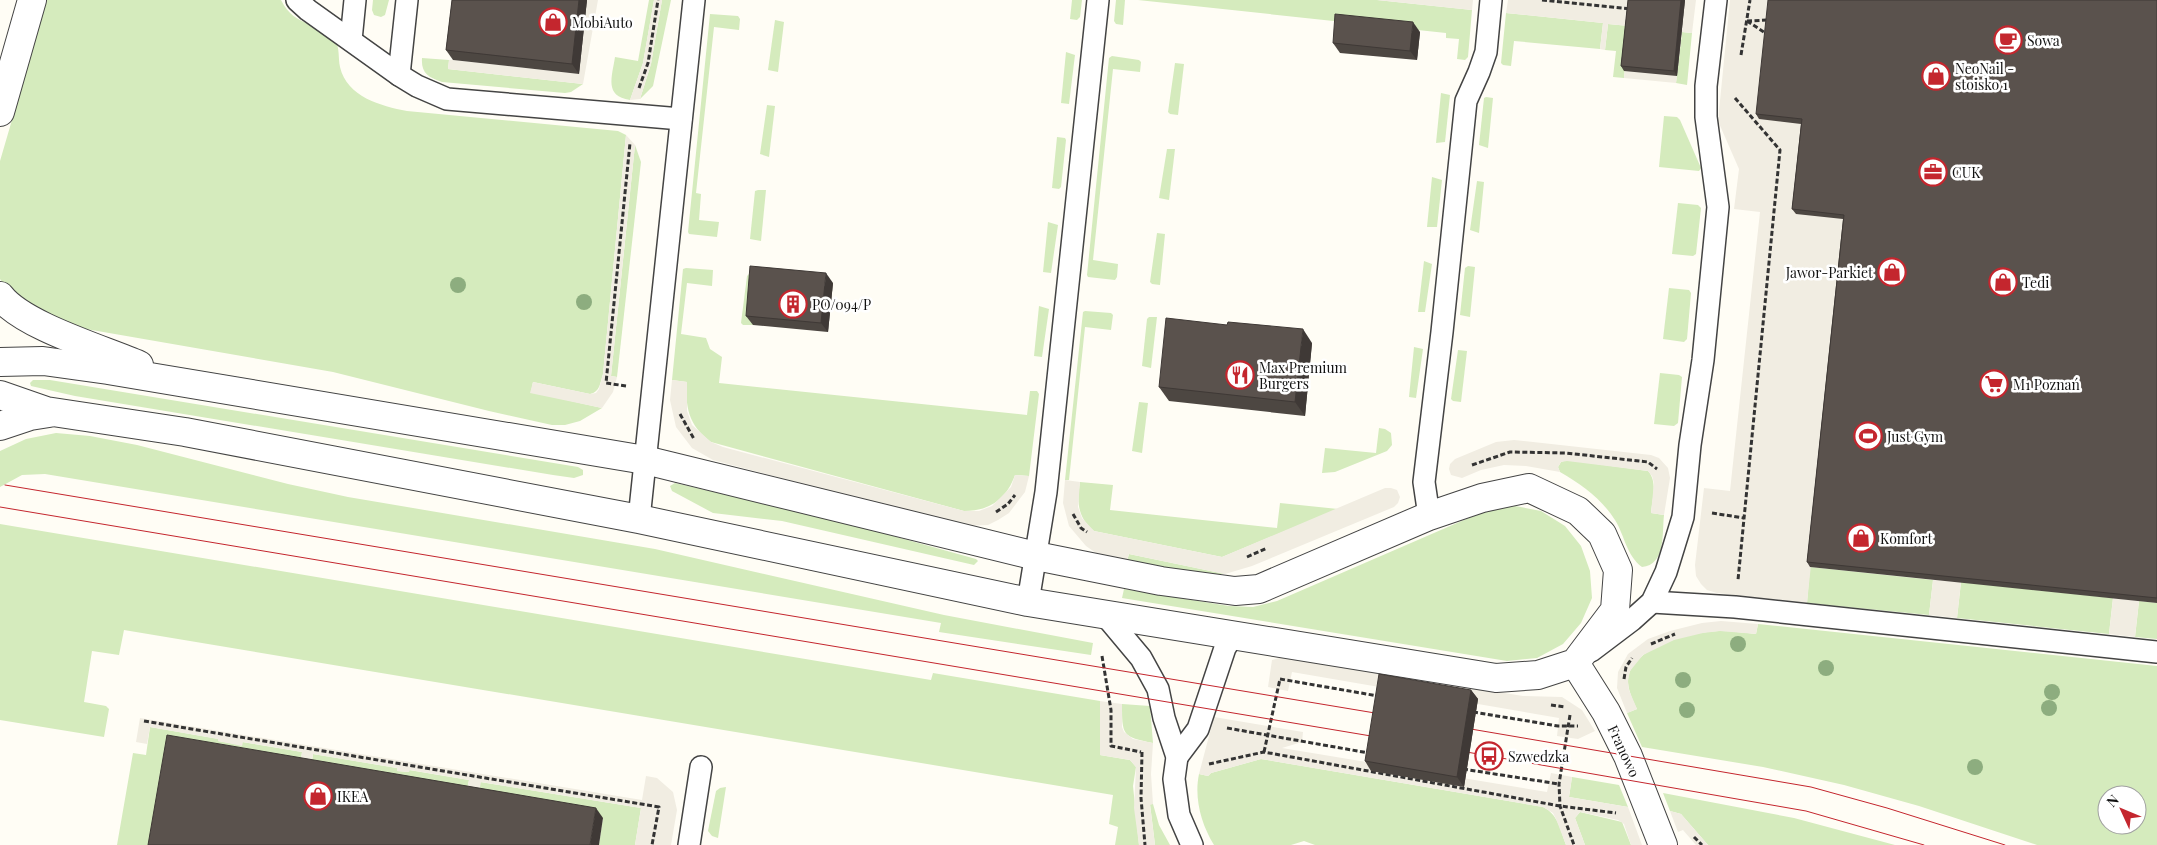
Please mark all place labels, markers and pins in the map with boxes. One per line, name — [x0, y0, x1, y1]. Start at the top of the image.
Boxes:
shop icon: MobiAuto — [538, 7, 568, 37]
place label: MobiAuto — [572, 13, 633, 32]
cafe icon: Sowa — [1993, 25, 2023, 55]
place label: Sowa — [2027, 31, 2060, 50]
place label: NeoNail - stoisko 1 — [1955, 59, 2014, 94]
shop icon: NeoNail - stoisko 1 — [1921, 61, 1951, 91]
office icon: CUK — [1918, 157, 1948, 187]
place label: CUK — [1952, 163, 1981, 182]
shop icon: Jawor-Parkiet — [1877, 257, 1907, 287]
place label: Jawor-Parkiet — [1785, 263, 1874, 282]
shop icon: Tedi — [1988, 267, 2018, 297]
place label: Tedi — [2022, 273, 2049, 292]
building icon: PO/094/P — [778, 289, 808, 319]
place label: PO/094/P — [812, 295, 871, 314]
place label: Max Premium Burgers — [1259, 358, 1348, 393]
restaurant icon: Max Premium Burgers — [1225, 360, 1255, 390]
supermarket icon: M1 Poznań — [1979, 369, 2009, 399]
place label: M1 Poznań — [2013, 375, 2081, 394]
sports icon: Just Gym — [1853, 421, 1883, 451]
place label: Just Gym — [1886, 427, 1944, 446]
shop icon: Komfort — [1846, 523, 1876, 553]
place label: Komfort — [1880, 529, 1934, 548]
bus stop icon: Szwedzka — [1474, 741, 1504, 771]
place label: Szwedzka — [1508, 747, 1569, 766]
shop icon: IKEA — [303, 781, 333, 811]
place label: IKEA — [337, 787, 368, 806]

